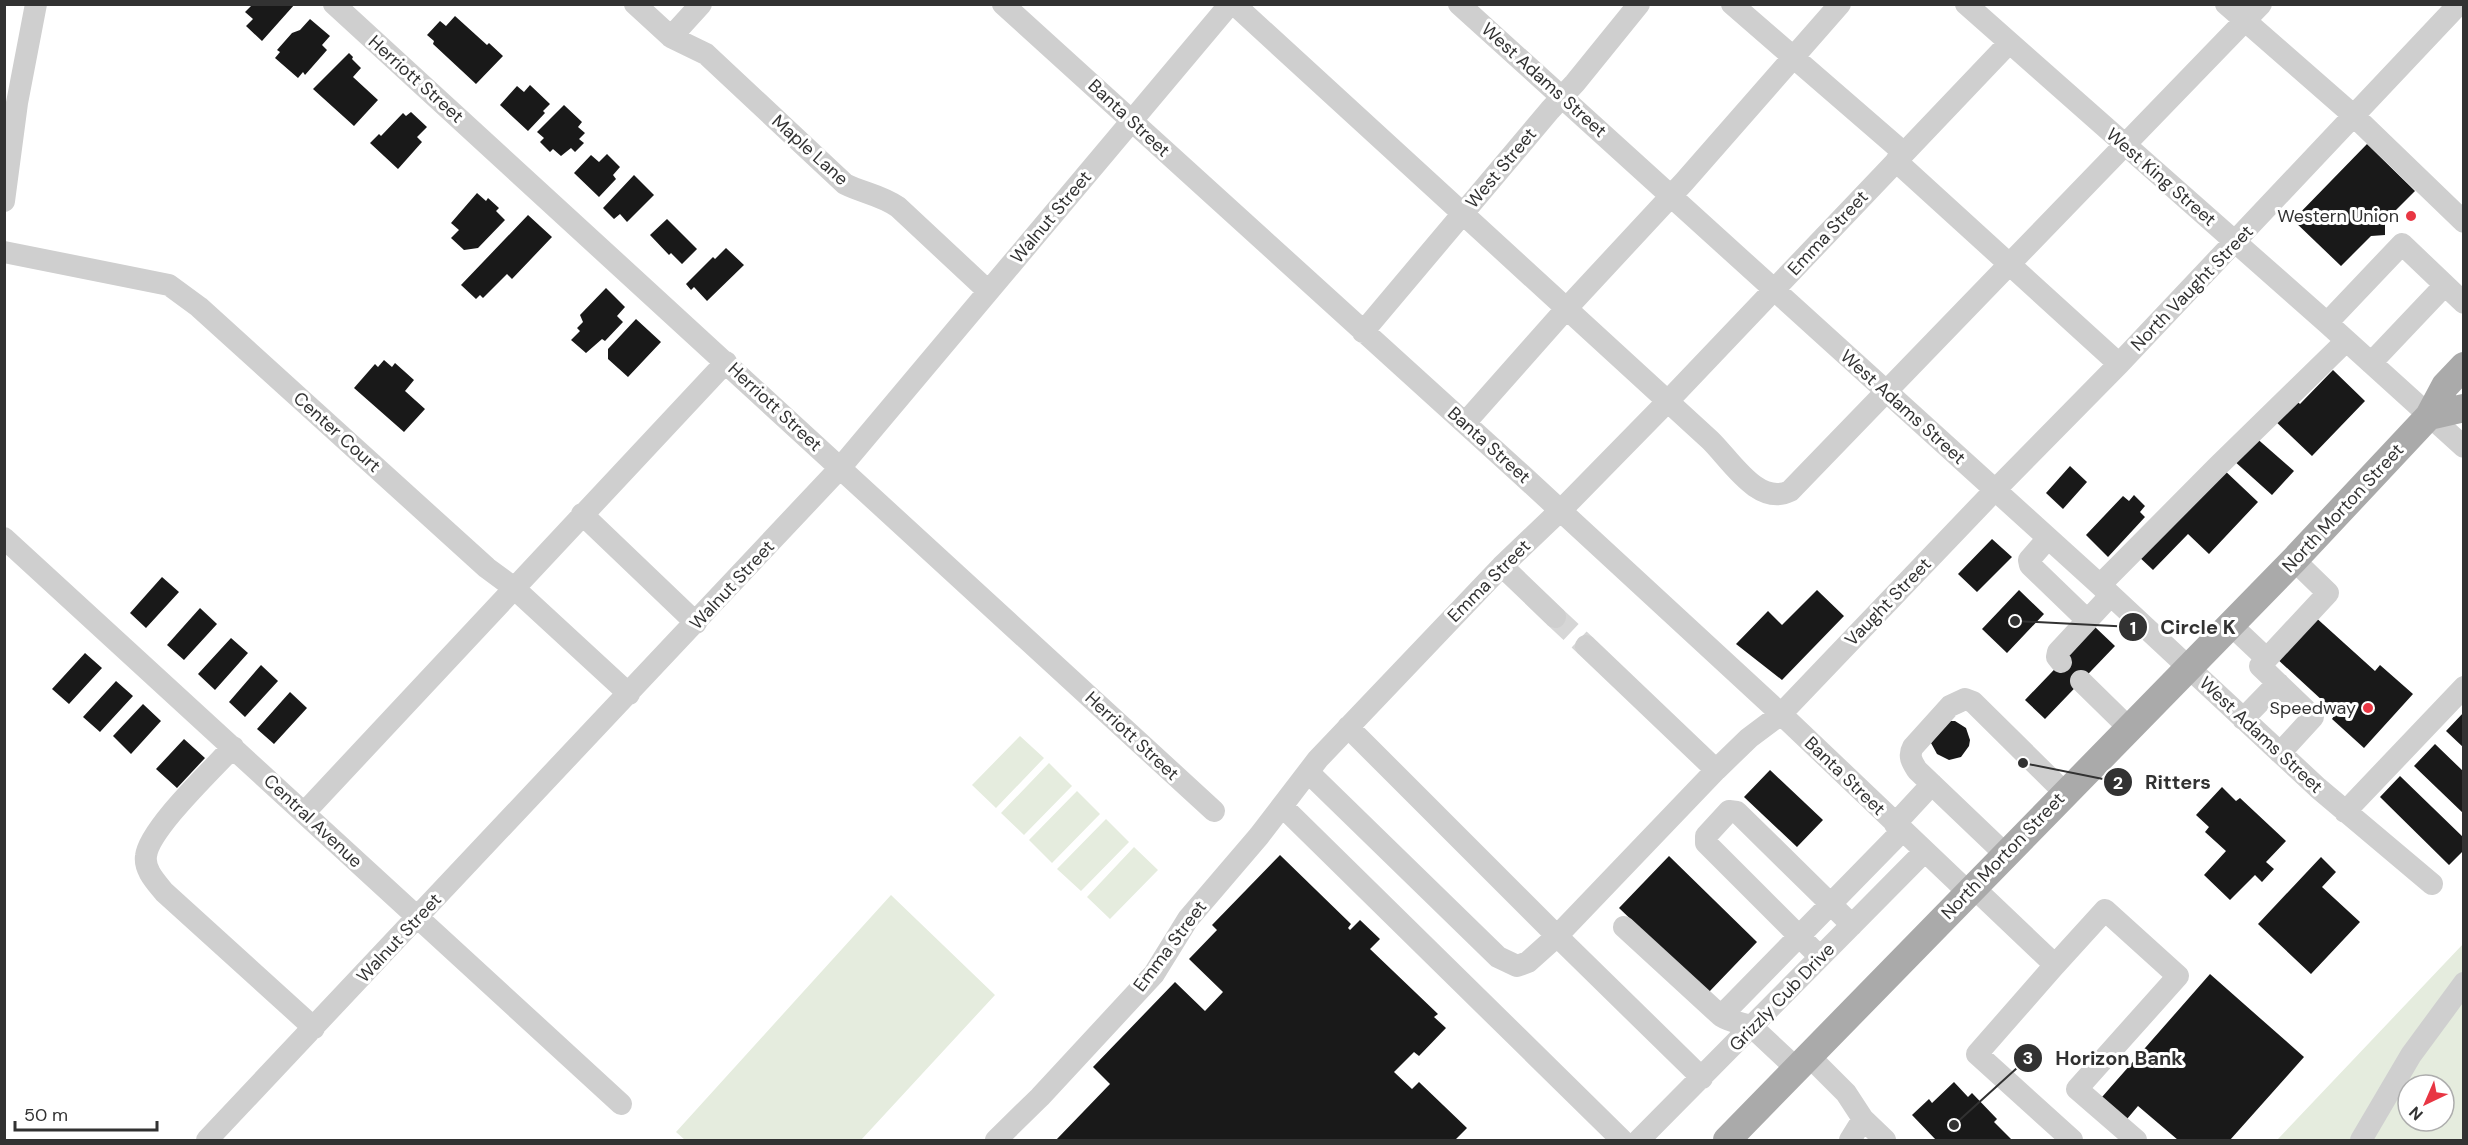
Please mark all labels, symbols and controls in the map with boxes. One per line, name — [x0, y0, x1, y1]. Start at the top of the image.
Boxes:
street label: West Adams Street — [1476, 17, 1612, 143]
street label: Herriott Street — [363, 30, 469, 128]
street label: Banta Street — [1083, 74, 1175, 162]
street label: Maple Lane — [767, 109, 853, 191]
street label: West Street — [1460, 123, 1542, 213]
street label: West King Street — [2101, 123, 2221, 231]
street label: Walnut Street — [1005, 166, 1097, 268]
street label: Emma Street — [1782, 185, 1874, 281]
place label: Western Union — [2277, 204, 2399, 228]
marker: Western Union — [2404, 209, 2418, 223]
street label: North Vaught Street — [2126, 220, 2258, 356]
street label: West Adams Street — [1835, 344, 1971, 470]
street label: Herriott Street — [723, 357, 827, 457]
street label: Center Court — [288, 386, 386, 478]
street label: Banta Street — [1442, 401, 1536, 489]
street label: North Morton Street — [2277, 438, 2409, 578]
street label: Emma Street — [1442, 534, 1536, 628]
street label: Walnut Street — [684, 535, 780, 635]
street label: Vaught Street — [1840, 553, 1936, 651]
callout: Circle K — [2118, 608, 2247, 646]
text: Circle K — [2160, 614, 2236, 640]
text: 1 — [2130, 616, 2136, 640]
street label: West Adams Street — [2194, 671, 2328, 799]
street label: Herriott Street — [1080, 686, 1184, 786]
place label: Speedway — [2270, 696, 2356, 720]
marker: Speedway — [2361, 701, 2375, 715]
street label: Banta Street — [1799, 731, 1891, 821]
callout: Ritters — [2103, 763, 2223, 801]
street label: Central Avenue — [258, 769, 368, 873]
text: Ritters — [2145, 769, 2211, 795]
text: 2 — [2113, 771, 2123, 795]
street label: North Morton Street — [1936, 787, 2070, 925]
street label: Walnut Street — [351, 888, 447, 988]
street label: Emma Street — [1128, 896, 1212, 996]
street label: Grizzly Cub Drive — [1724, 938, 1840, 1056]
callout: Horizon Bank — [2013, 1039, 2195, 1077]
text: Horizon Bank — [2055, 1045, 2183, 1071]
text: 3 — [2023, 1046, 2033, 1070]
north arrow — [2396, 1073, 2456, 1133]
scale bar — [15, 1094, 158, 1132]
text: N — [2404, 1102, 2427, 1125]
text: 50 m — [24, 1103, 68, 1127]

